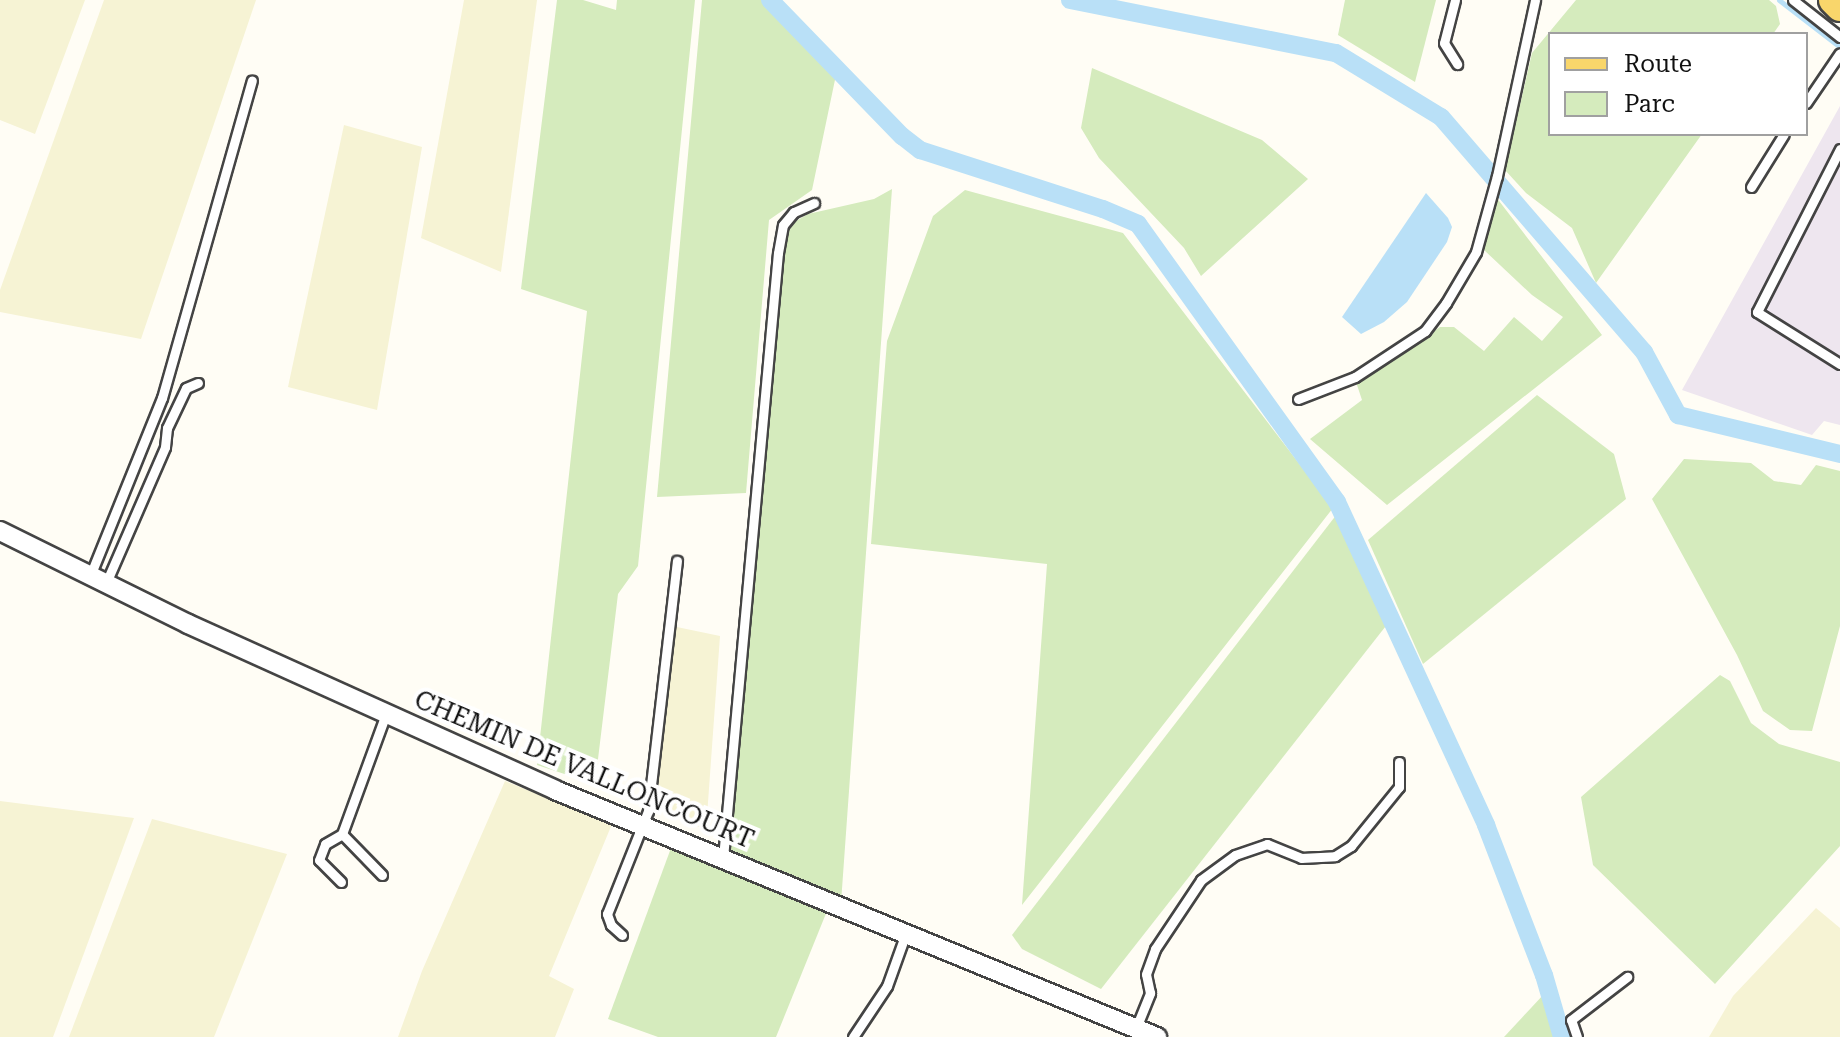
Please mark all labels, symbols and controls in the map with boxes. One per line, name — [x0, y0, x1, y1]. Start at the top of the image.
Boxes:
legend — [1548, 32, 1808, 136]
text: Route — [1624, 50, 1692, 78]
text: Parc — [1624, 90, 1675, 118]
street label: CHEMIN DE VALLONCOURT — [410, 684, 758, 856]

